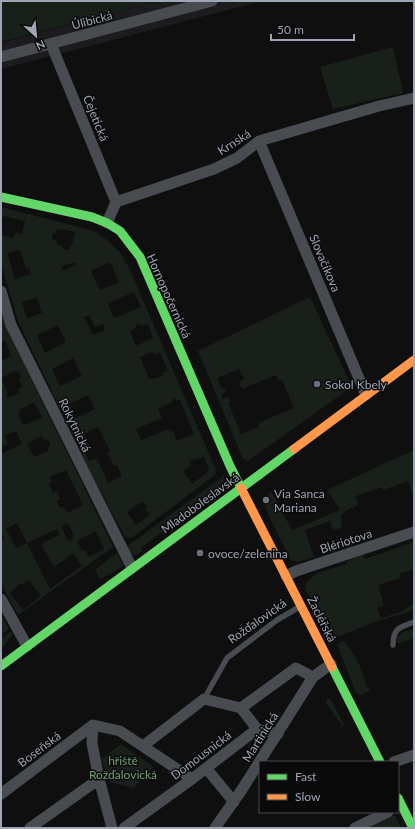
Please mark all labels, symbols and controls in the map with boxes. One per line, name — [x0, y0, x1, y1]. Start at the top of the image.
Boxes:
street label: Úlibická — [70, 7, 114, 33]
north arrow — [16, 16, 56, 56]
scale bar — [271, 16, 354, 42]
text: 50 m — [277, 22, 304, 37]
text: N — [34, 38, 47, 53]
street label: Čejetická — [80, 93, 112, 143]
street label: Krnská — [215, 126, 253, 158]
street label: Slovačíkova — [306, 232, 344, 294]
street label: Hornopočernická — [144, 251, 194, 341]
place label: Sokol Kbely — [325, 377, 388, 392]
marker: Sokol Kbely — [312, 379, 322, 389]
street label: Rokytnická — [56, 396, 94, 454]
street label: Mladoboleslavská — [158, 470, 242, 536]
place label: Via Sanca Mariana — [274, 486, 325, 515]
marker: Via Sanca Mariana — [261, 495, 271, 505]
street label: Blériotova — [318, 526, 374, 556]
place label: ovoce/zelenina — [208, 546, 288, 561]
marker: ovoce/zelenina — [195, 548, 205, 558]
street label: Žacléřská — [304, 593, 340, 645]
street label: Rožďalovická — [225, 595, 289, 647]
street label: Martinická — [239, 709, 281, 765]
street label: Domousnická — [168, 727, 234, 783]
street label: Boseňská — [15, 728, 63, 770]
park label: hřiště Rožďalovická — [89, 753, 157, 782]
legend — [259, 761, 399, 813]
text: Fast — [295, 769, 317, 784]
text: Slow — [295, 789, 321, 804]

